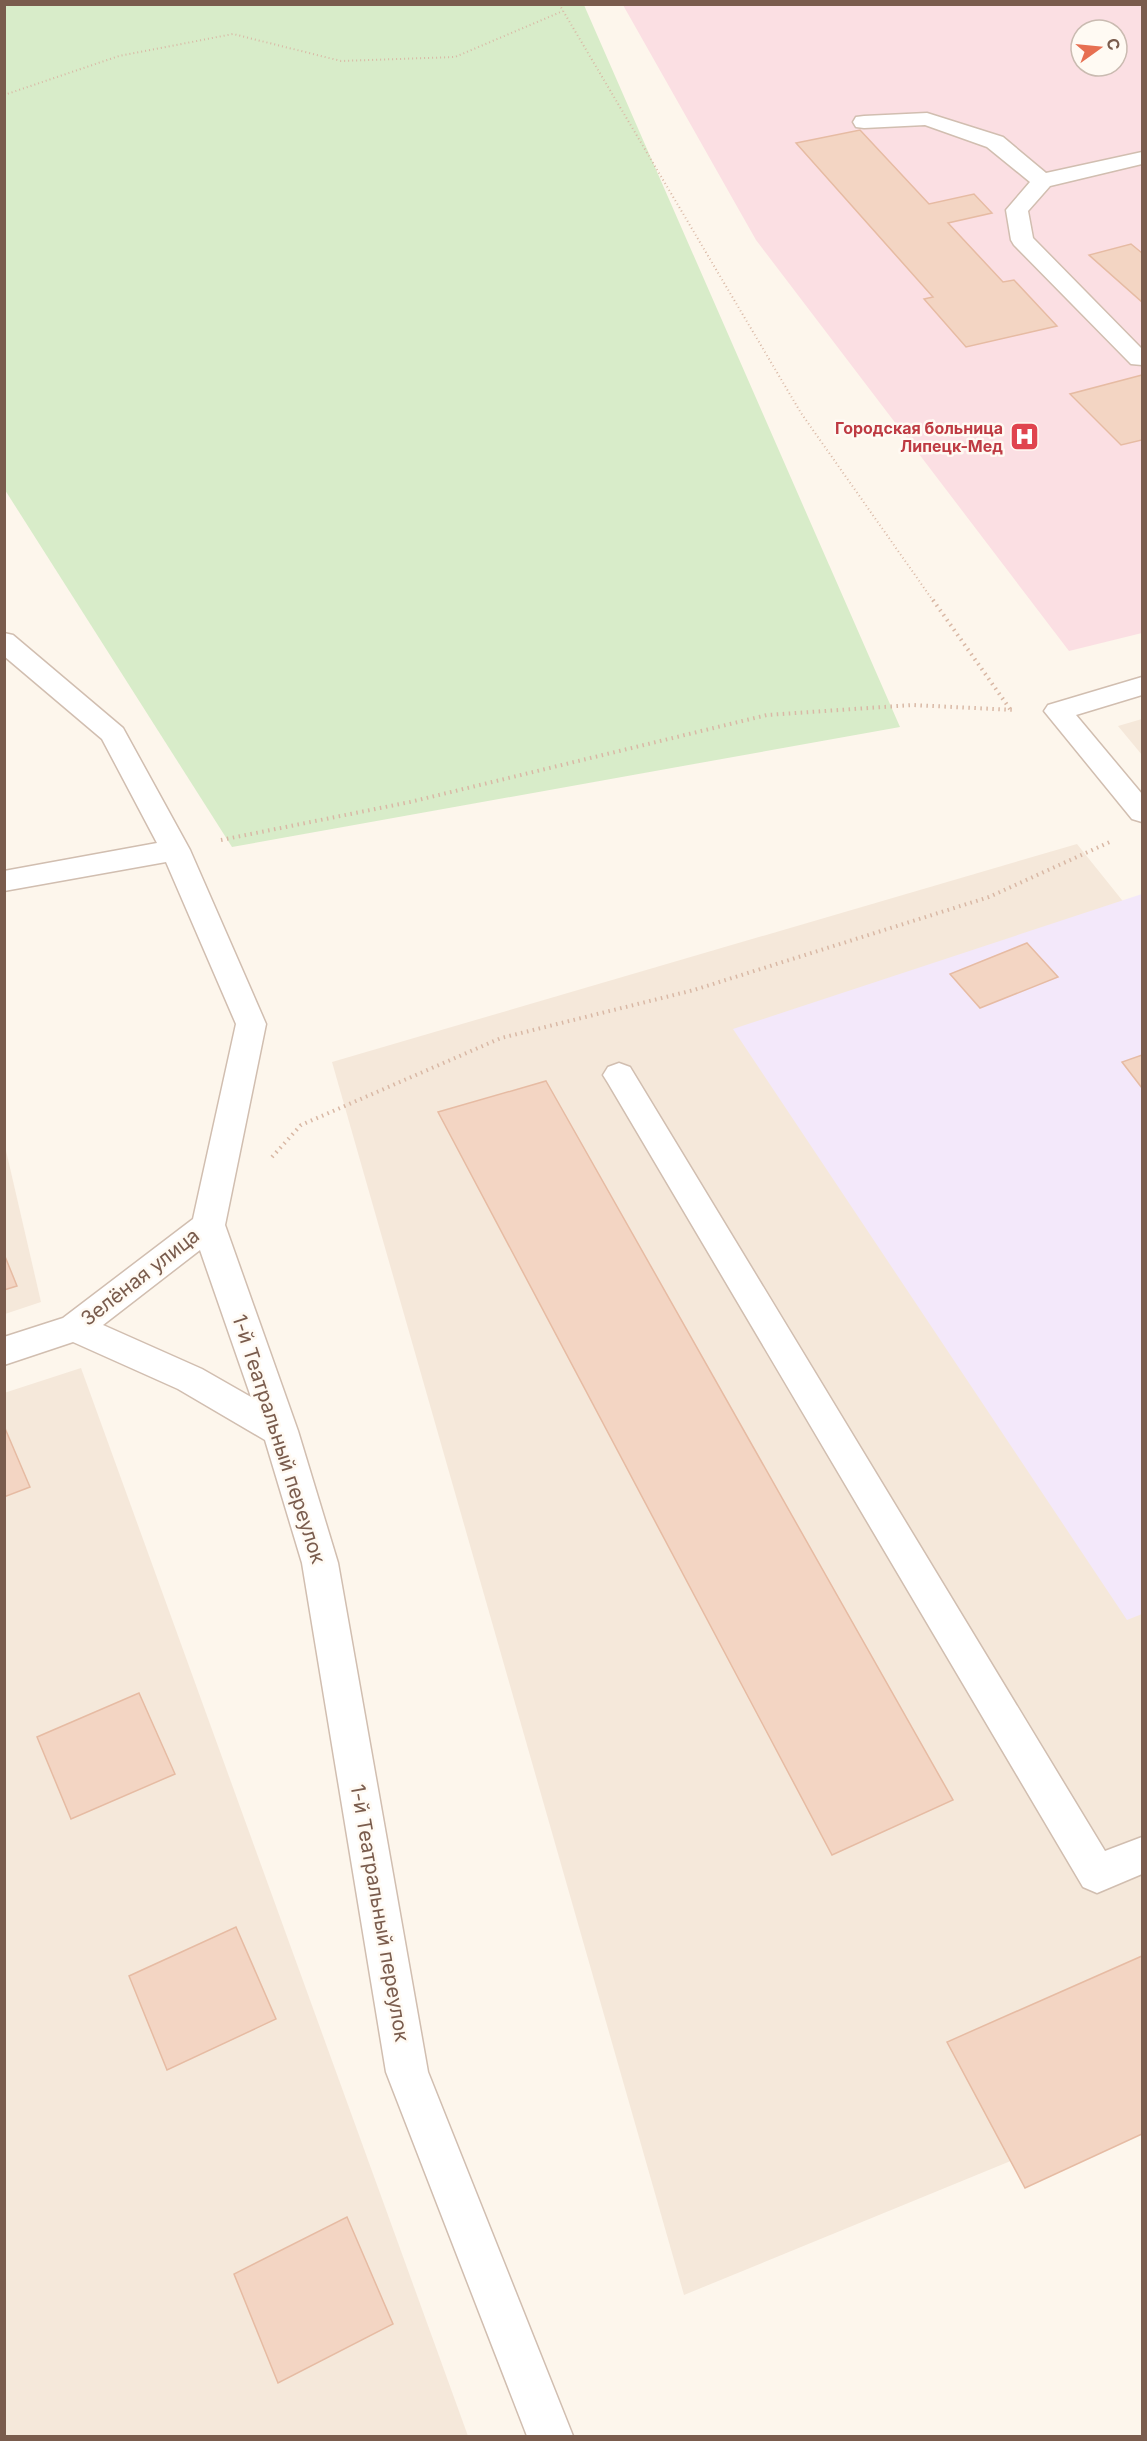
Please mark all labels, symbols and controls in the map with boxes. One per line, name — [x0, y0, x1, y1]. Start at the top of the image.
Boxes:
north arrow — [1069, 18, 1129, 78]
text: С — [1102, 36, 1125, 53]
place label: Городская больница Липецк-Мед — [835, 418, 1003, 456]
hospital icon: Городская больница Липецк-Мед — [1008, 421, 1040, 453]
street label: Зелёная улица — [76, 1223, 204, 1331]
street label: 1-й Театральный переулок — [227, 1311, 331, 1567]
street label: 1-й Театральный переулок — [346, 1782, 414, 2044]

